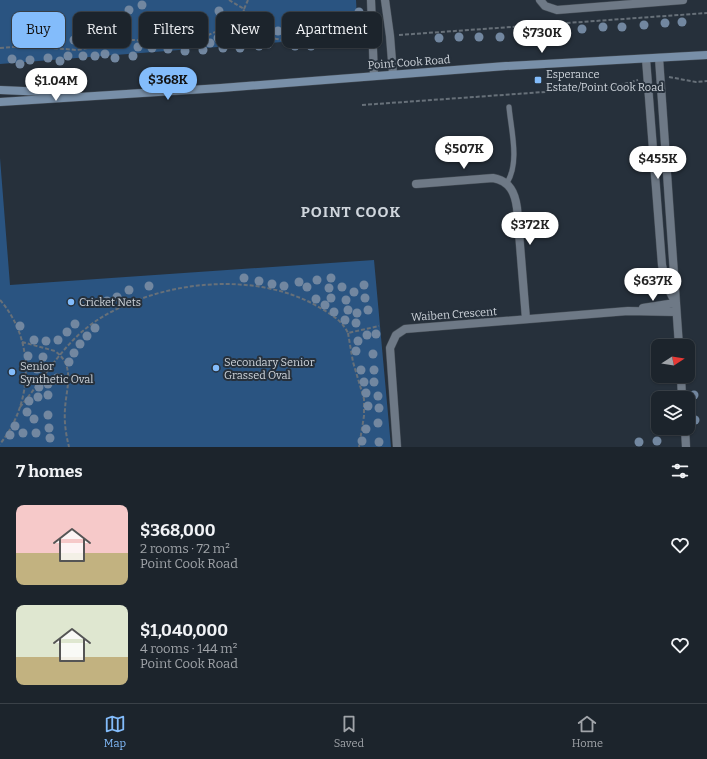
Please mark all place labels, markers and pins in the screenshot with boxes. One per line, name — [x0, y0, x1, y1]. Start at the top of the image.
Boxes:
pin: $730K — [514, 20, 570, 54]
pin: $368K — [140, 67, 196, 101]
pin: $1.04M — [23, 68, 89, 102]
place label: Esperance Estate/Point Cook Road — [546, 68, 664, 94]
marker: Esperance Estate/Point Cook Road — [533, 75, 543, 85]
pin: $507K — [436, 136, 492, 170]
pin: $455K — [630, 146, 686, 180]
pin: $372K — [502, 212, 558, 246]
pin: $637K — [625, 268, 681, 302]
place label: Cricket Nets — [79, 296, 141, 309]
marker: Cricket Nets — [66, 297, 76, 307]
place label: Secondary Senior Grassed Oval — [224, 356, 315, 382]
place label: Senior Synthetic Oval — [20, 360, 94, 386]
marker: Secondary Senior Grassed Oval — [211, 363, 221, 373]
marker: Senior Synthetic Oval — [7, 367, 17, 377]

